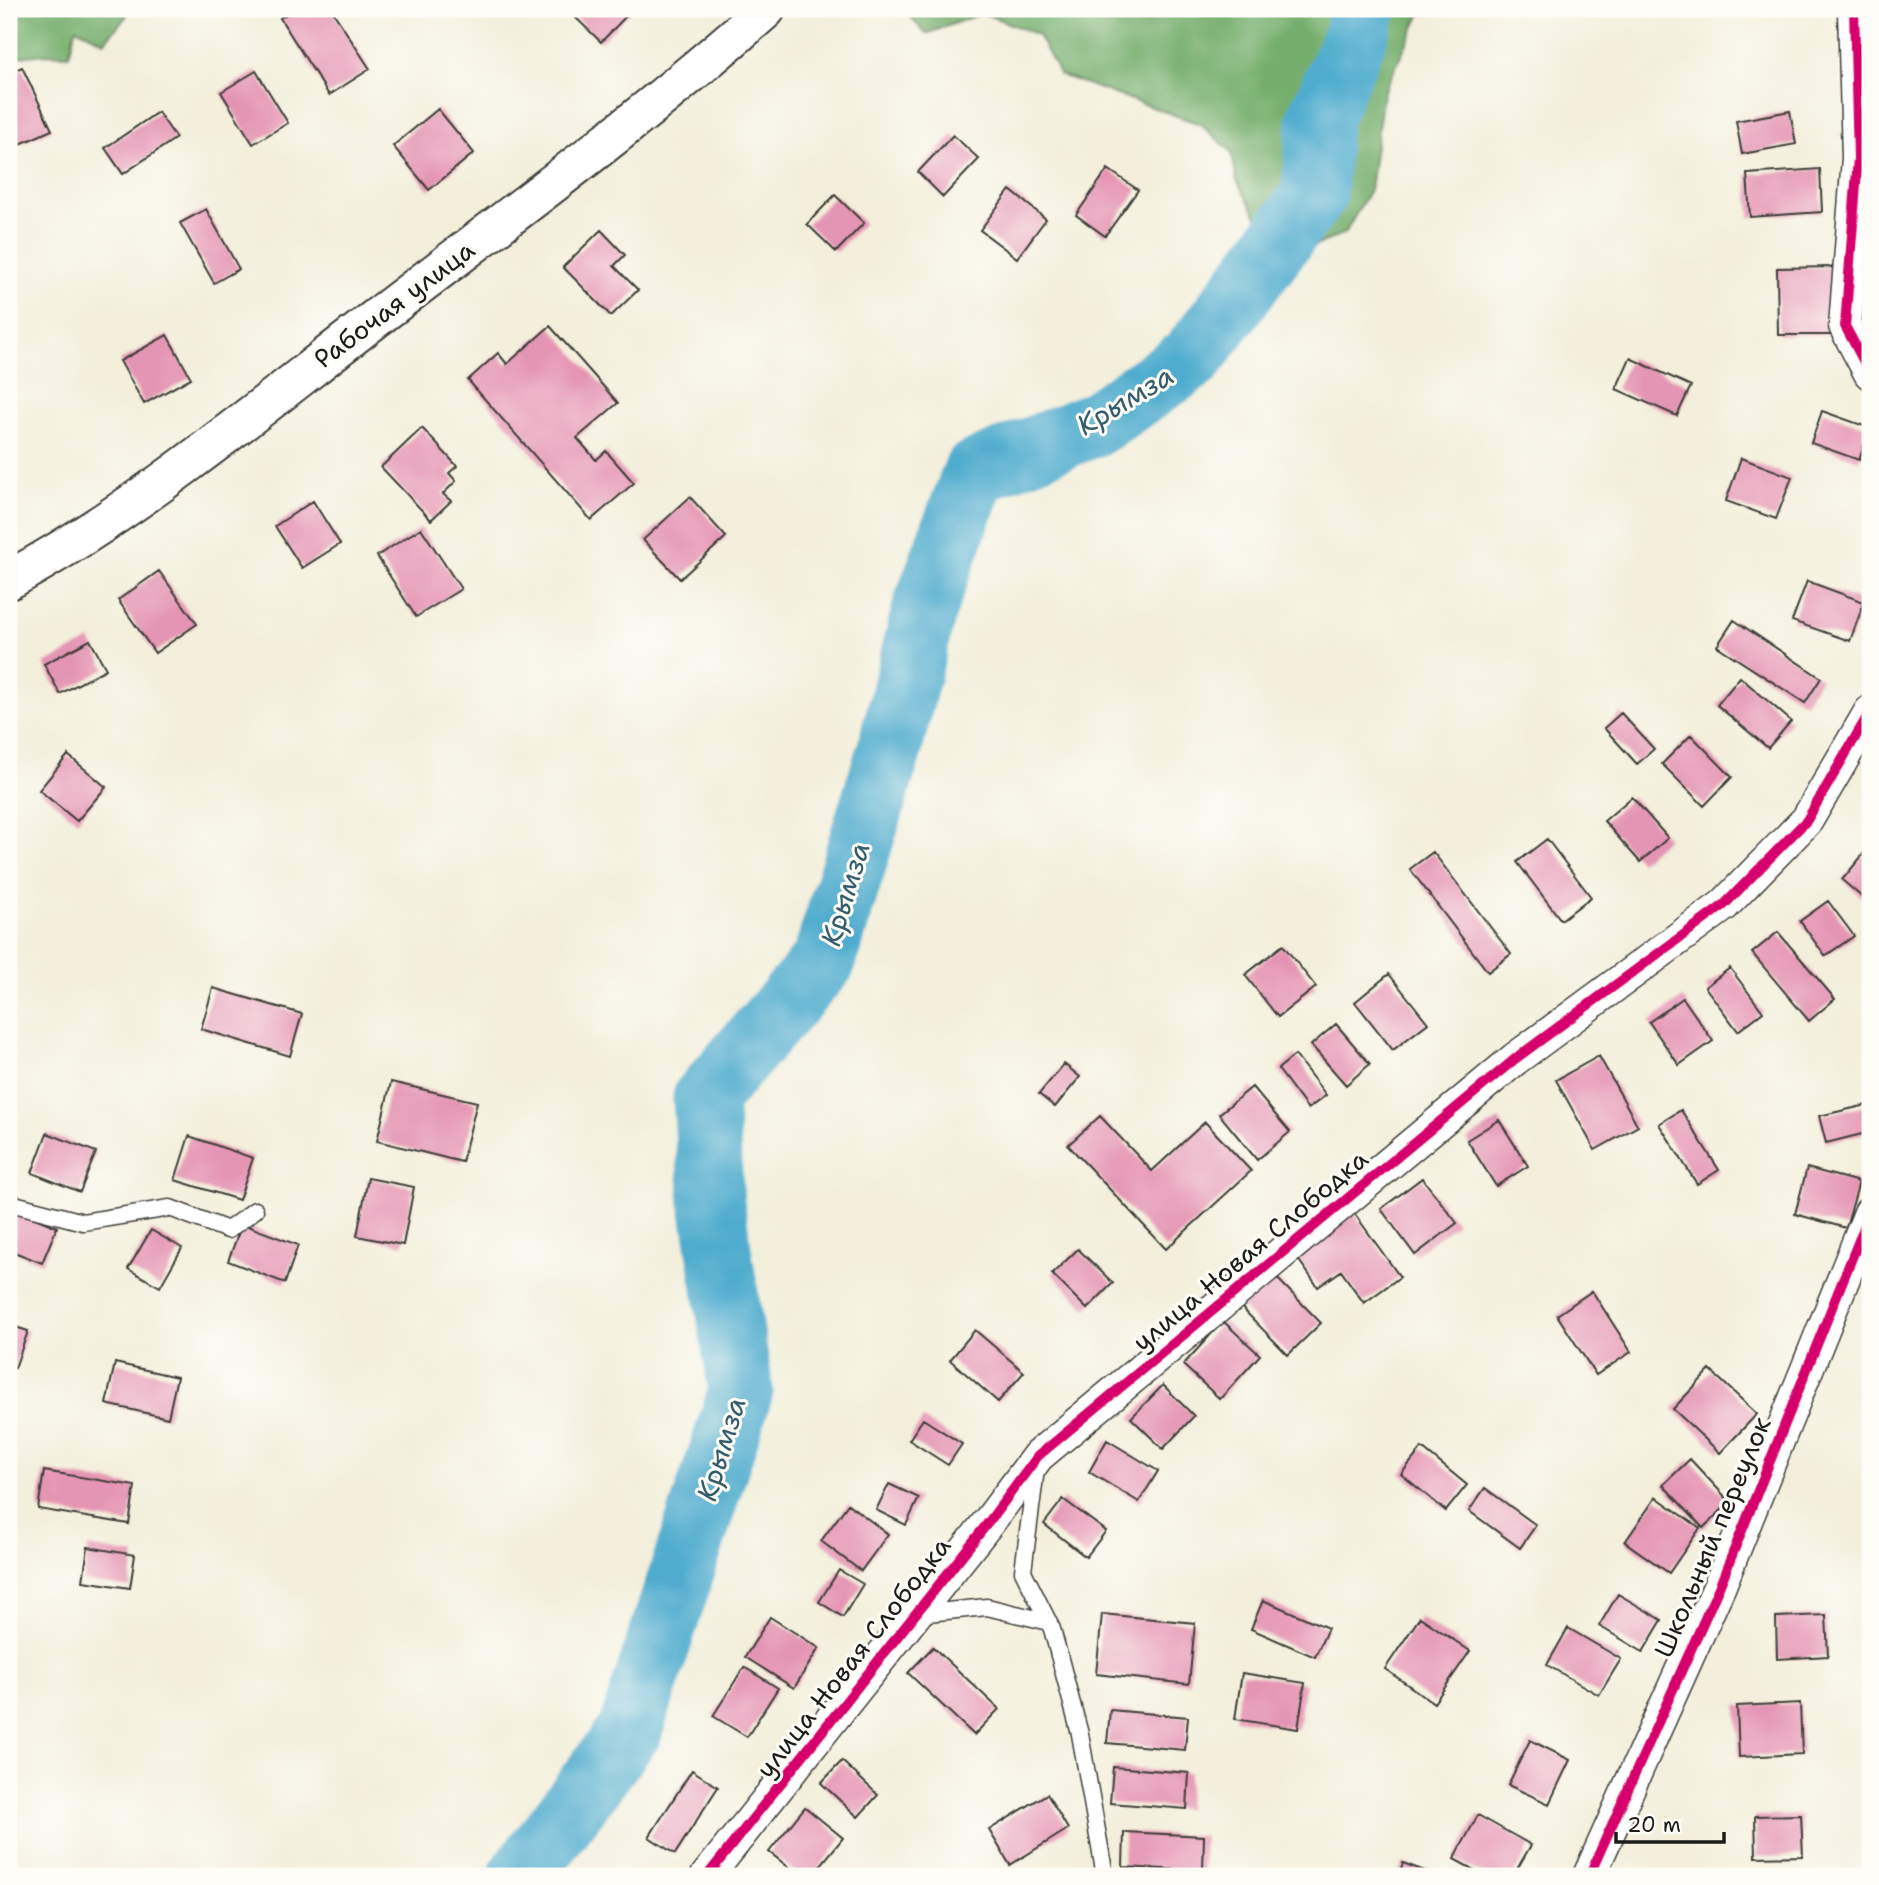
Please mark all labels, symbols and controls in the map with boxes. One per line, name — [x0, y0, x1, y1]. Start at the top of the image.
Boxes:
street label: Рабочая улица — [307, 232, 481, 376]
water label: Крымза — [1069, 356, 1181, 444]
water label: Крымза — [811, 837, 879, 951]
street label: улица Новая Слободка — [1125, 1141, 1375, 1359]
water label: Крымза — [687, 1392, 755, 1506]
street label: Школьный переулок — [1645, 1411, 1779, 1663]
street label: улица Новая Слободка — [748, 1529, 958, 1785]
scale bar — [1616, 1801, 1725, 1845]
text: 20 m — [1627, 1811, 1681, 1839]

